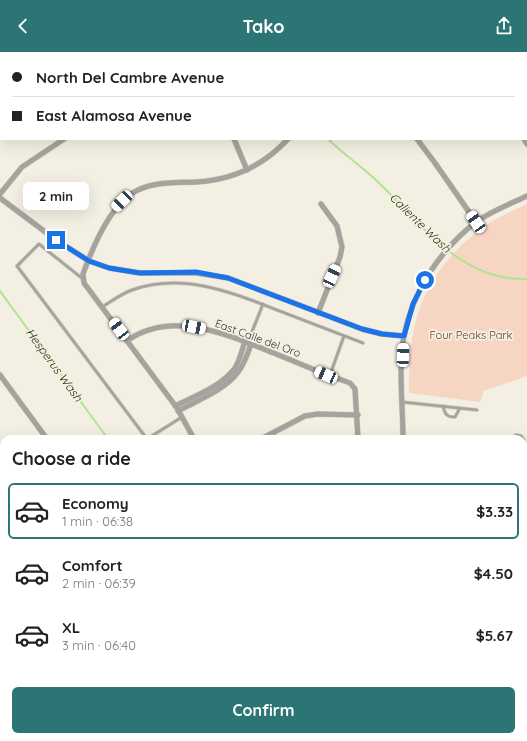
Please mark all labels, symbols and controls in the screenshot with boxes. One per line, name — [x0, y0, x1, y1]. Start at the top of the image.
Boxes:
icon: back — [12, 15, 34, 37]
text: Tako — [243, 15, 284, 38]
icon: share — [493, 15, 515, 37]
text: North Del Cambre Avenue — [36, 68, 224, 87]
text: East Alamosa Avenue — [36, 106, 192, 125]
callout: 2 min — [23, 182, 89, 210]
text: 2 min — [39, 188, 73, 204]
car — [109, 188, 135, 214]
water label: Caliente Wash — [387, 190, 454, 256]
car — [464, 209, 488, 235]
route end — [47, 231, 65, 249]
car — [321, 263, 343, 289]
route start — [416, 271, 434, 289]
car — [107, 316, 131, 342]
street label: East Calle del Oro — [213, 316, 303, 360]
car — [181, 319, 207, 335]
water label: Hesperus Wash — [23, 325, 86, 404]
park label: Four Peaks Park — [430, 328, 513, 342]
car — [397, 343, 409, 367]
car — [313, 365, 339, 385]
text: Choose a ride — [12, 447, 131, 470]
icon: car — [14, 493, 50, 529]
text: Economy — [62, 494, 129, 513]
text: $3.33 — [476, 502, 513, 521]
text: 1 min · 06:38 — [62, 513, 133, 529]
icon: car — [14, 555, 50, 591]
text: Comfort — [62, 556, 123, 575]
text: $4.50 — [474, 564, 513, 583]
text: 2 min · 06:39 — [62, 575, 136, 591]
icon: car — [14, 617, 50, 653]
text: XL — [62, 618, 80, 637]
text: $5.67 — [476, 626, 513, 645]
text: 3 min · 06:40 — [62, 637, 136, 653]
button: Confirm — [12, 687, 515, 733]

